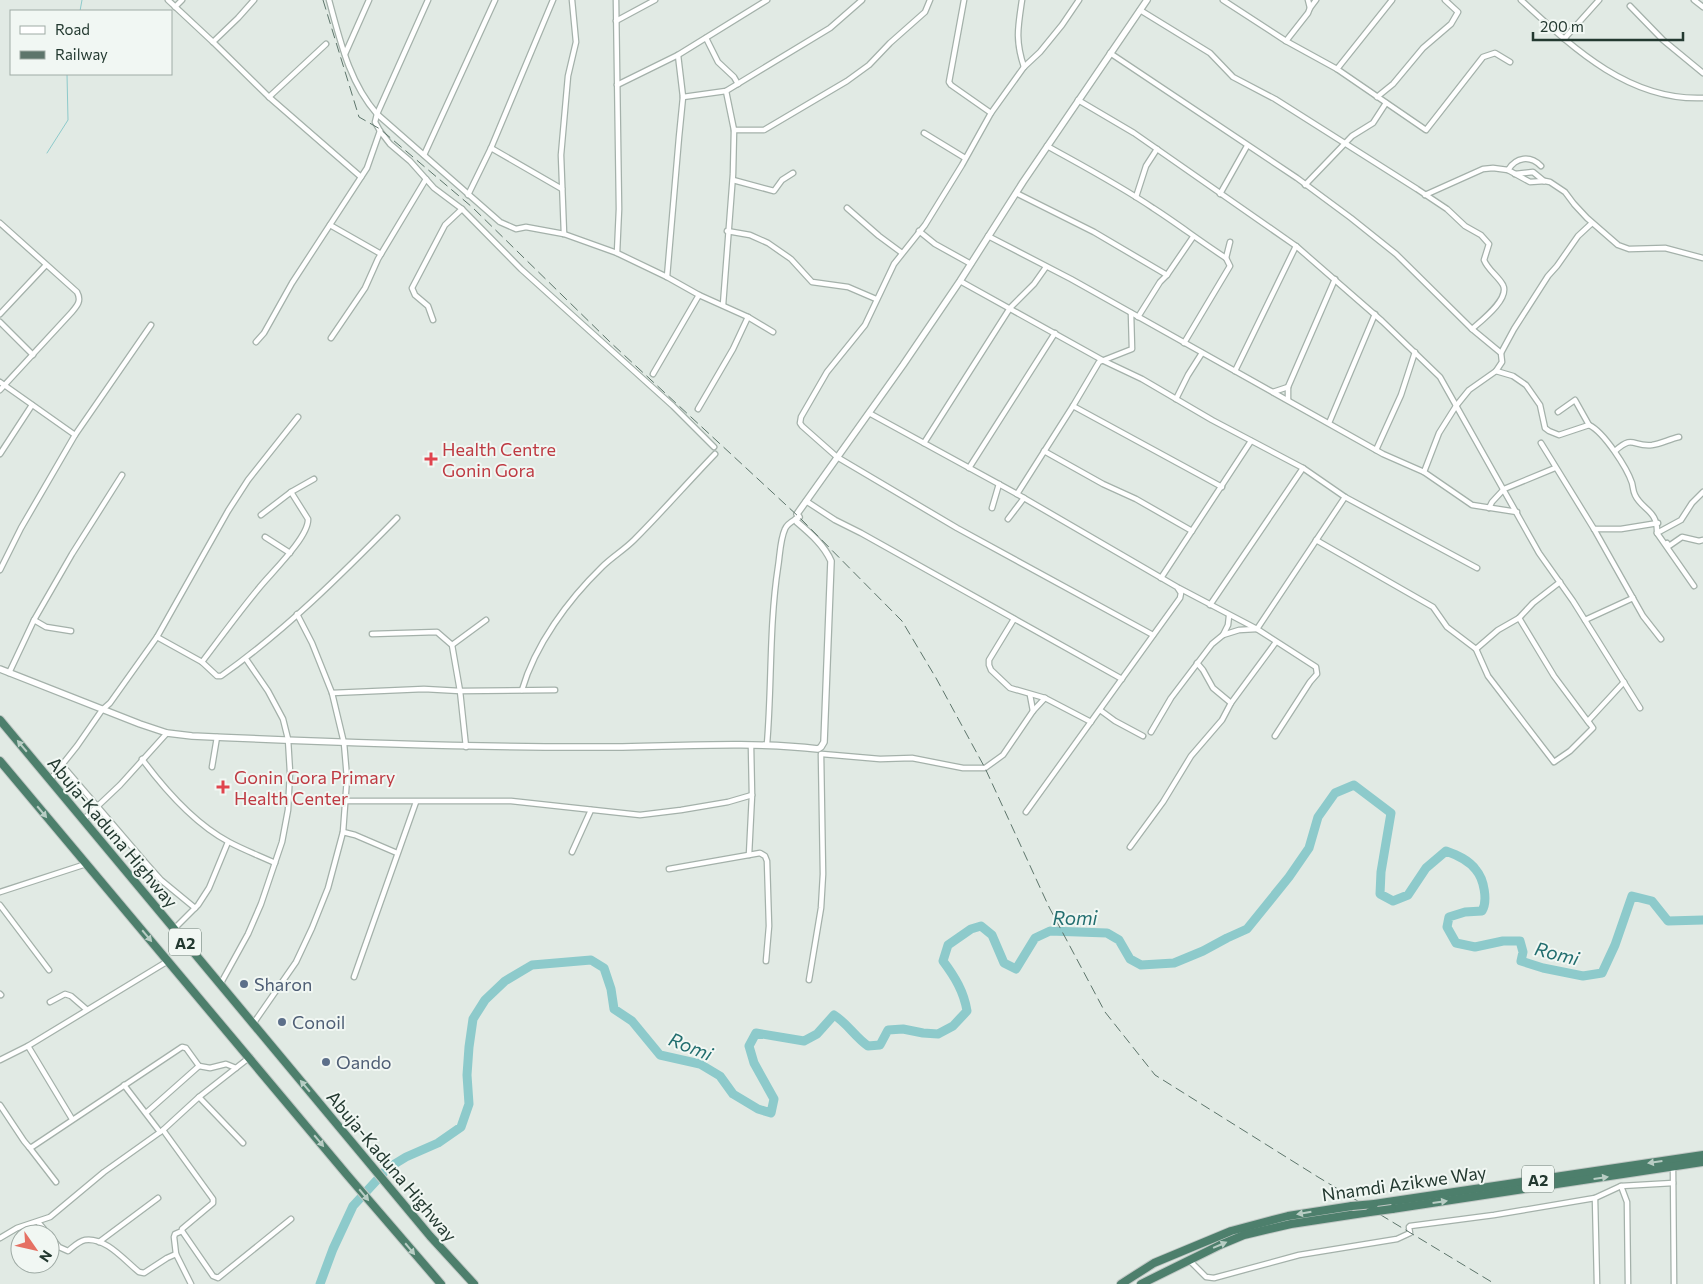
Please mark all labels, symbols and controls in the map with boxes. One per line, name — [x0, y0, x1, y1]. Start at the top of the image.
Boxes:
legend — [10, 10, 172, 75]
scale bar — [1533, 10, 1683, 42]
text: 200 m — [1540, 17, 1584, 35]
text: Road — [55, 20, 90, 38]
text: Railway — [55, 45, 108, 63]
place label: Health Centre Gonin Gora — [442, 438, 556, 481]
marker: Health Centre Gonin Gora — [424, 452, 438, 466]
one-way arrow — [17, 740, 28, 752]
street label: Abuja-Kaduna Highway — [43, 752, 183, 912]
place label: Gonin Gora Primary Health Center — [234, 766, 395, 809]
marker: Gonin Gora Primary Health Center — [216, 780, 230, 794]
one-way arrow — [37, 805, 48, 818]
water label: Romi — [1053, 906, 1099, 929]
road number: A2 — [169, 929, 201, 956]
one-way arrow — [141, 930, 153, 942]
water label: Romi — [1532, 936, 1583, 970]
place label: Sharon — [254, 973, 312, 995]
marker: Sharon — [238, 978, 250, 990]
place label: Conoil — [292, 1011, 345, 1033]
marker: Conoil — [276, 1016, 288, 1028]
water label: Romi — [666, 1027, 717, 1065]
place label: Oando — [336, 1051, 392, 1073]
marker: Oando — [320, 1056, 332, 1068]
one-way arrow — [300, 1080, 311, 1093]
street label: Abuja-Kaduna Highway — [322, 1086, 462, 1246]
one-way arrow — [313, 1135, 324, 1147]
one-way arrow — [1646, 1158, 1662, 1166]
street label: Nnamdi Azikwe Way — [1320, 1161, 1488, 1205]
road number: A2 — [1522, 1166, 1554, 1192]
one-way arrow — [1593, 1173, 1609, 1181]
one-way arrow — [358, 1189, 369, 1201]
one-way arrow — [1433, 1197, 1449, 1205]
one-way arrow — [1296, 1209, 1312, 1217]
north arrow — [10, 1224, 60, 1274]
one-way arrow — [1213, 1240, 1227, 1248]
one-way arrow — [404, 1243, 416, 1255]
text: N — [36, 1247, 56, 1266]

